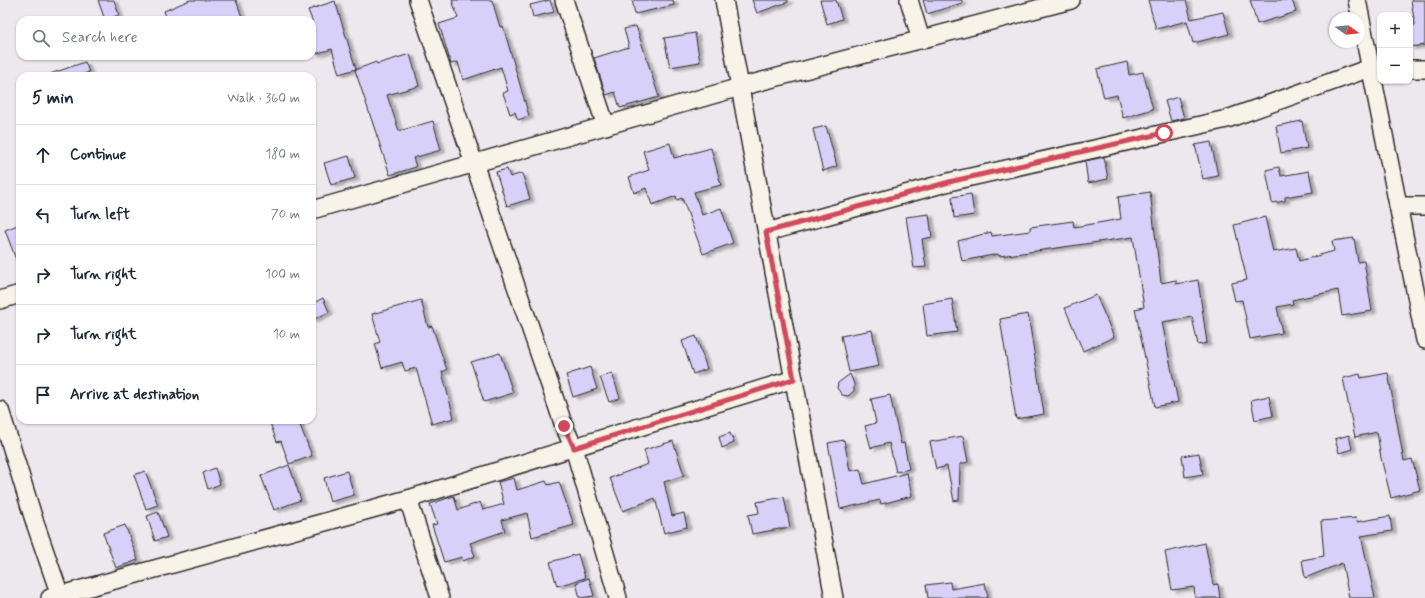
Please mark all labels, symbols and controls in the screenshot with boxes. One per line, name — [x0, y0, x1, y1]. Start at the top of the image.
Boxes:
north arrow — [1329, 12, 1365, 48]
map controls — [1377, 12, 1413, 84]
button: + — [1377, 12, 1413, 48]
search box — [16, 16, 316, 60]
icon: search — [30, 27, 52, 49]
text: Search here — [62, 28, 138, 48]
button: − — [1377, 48, 1413, 84]
text: 5 min — [32, 87, 74, 109]
text: Walk · 360 m — [227, 90, 300, 107]
route start — [1155, 124, 1173, 142]
icon: ahead — [32, 144, 54, 166]
text: Continue — [70, 145, 126, 165]
text: 180 m — [265, 146, 300, 163]
icon: left — [32, 204, 54, 226]
text: Turn left — [70, 205, 130, 225]
text: 70 m — [271, 206, 300, 223]
icon: right — [32, 264, 54, 286]
text: Turn right — [70, 265, 137, 285]
text: 100 m — [265, 266, 300, 283]
icon: right — [32, 324, 54, 346]
text: Turn right — [70, 325, 137, 345]
text: 10 m — [273, 326, 300, 343]
icon: arrive — [32, 384, 54, 406]
text: Arrive at destination — [70, 385, 199, 405]
route end — [555, 417, 573, 435]

